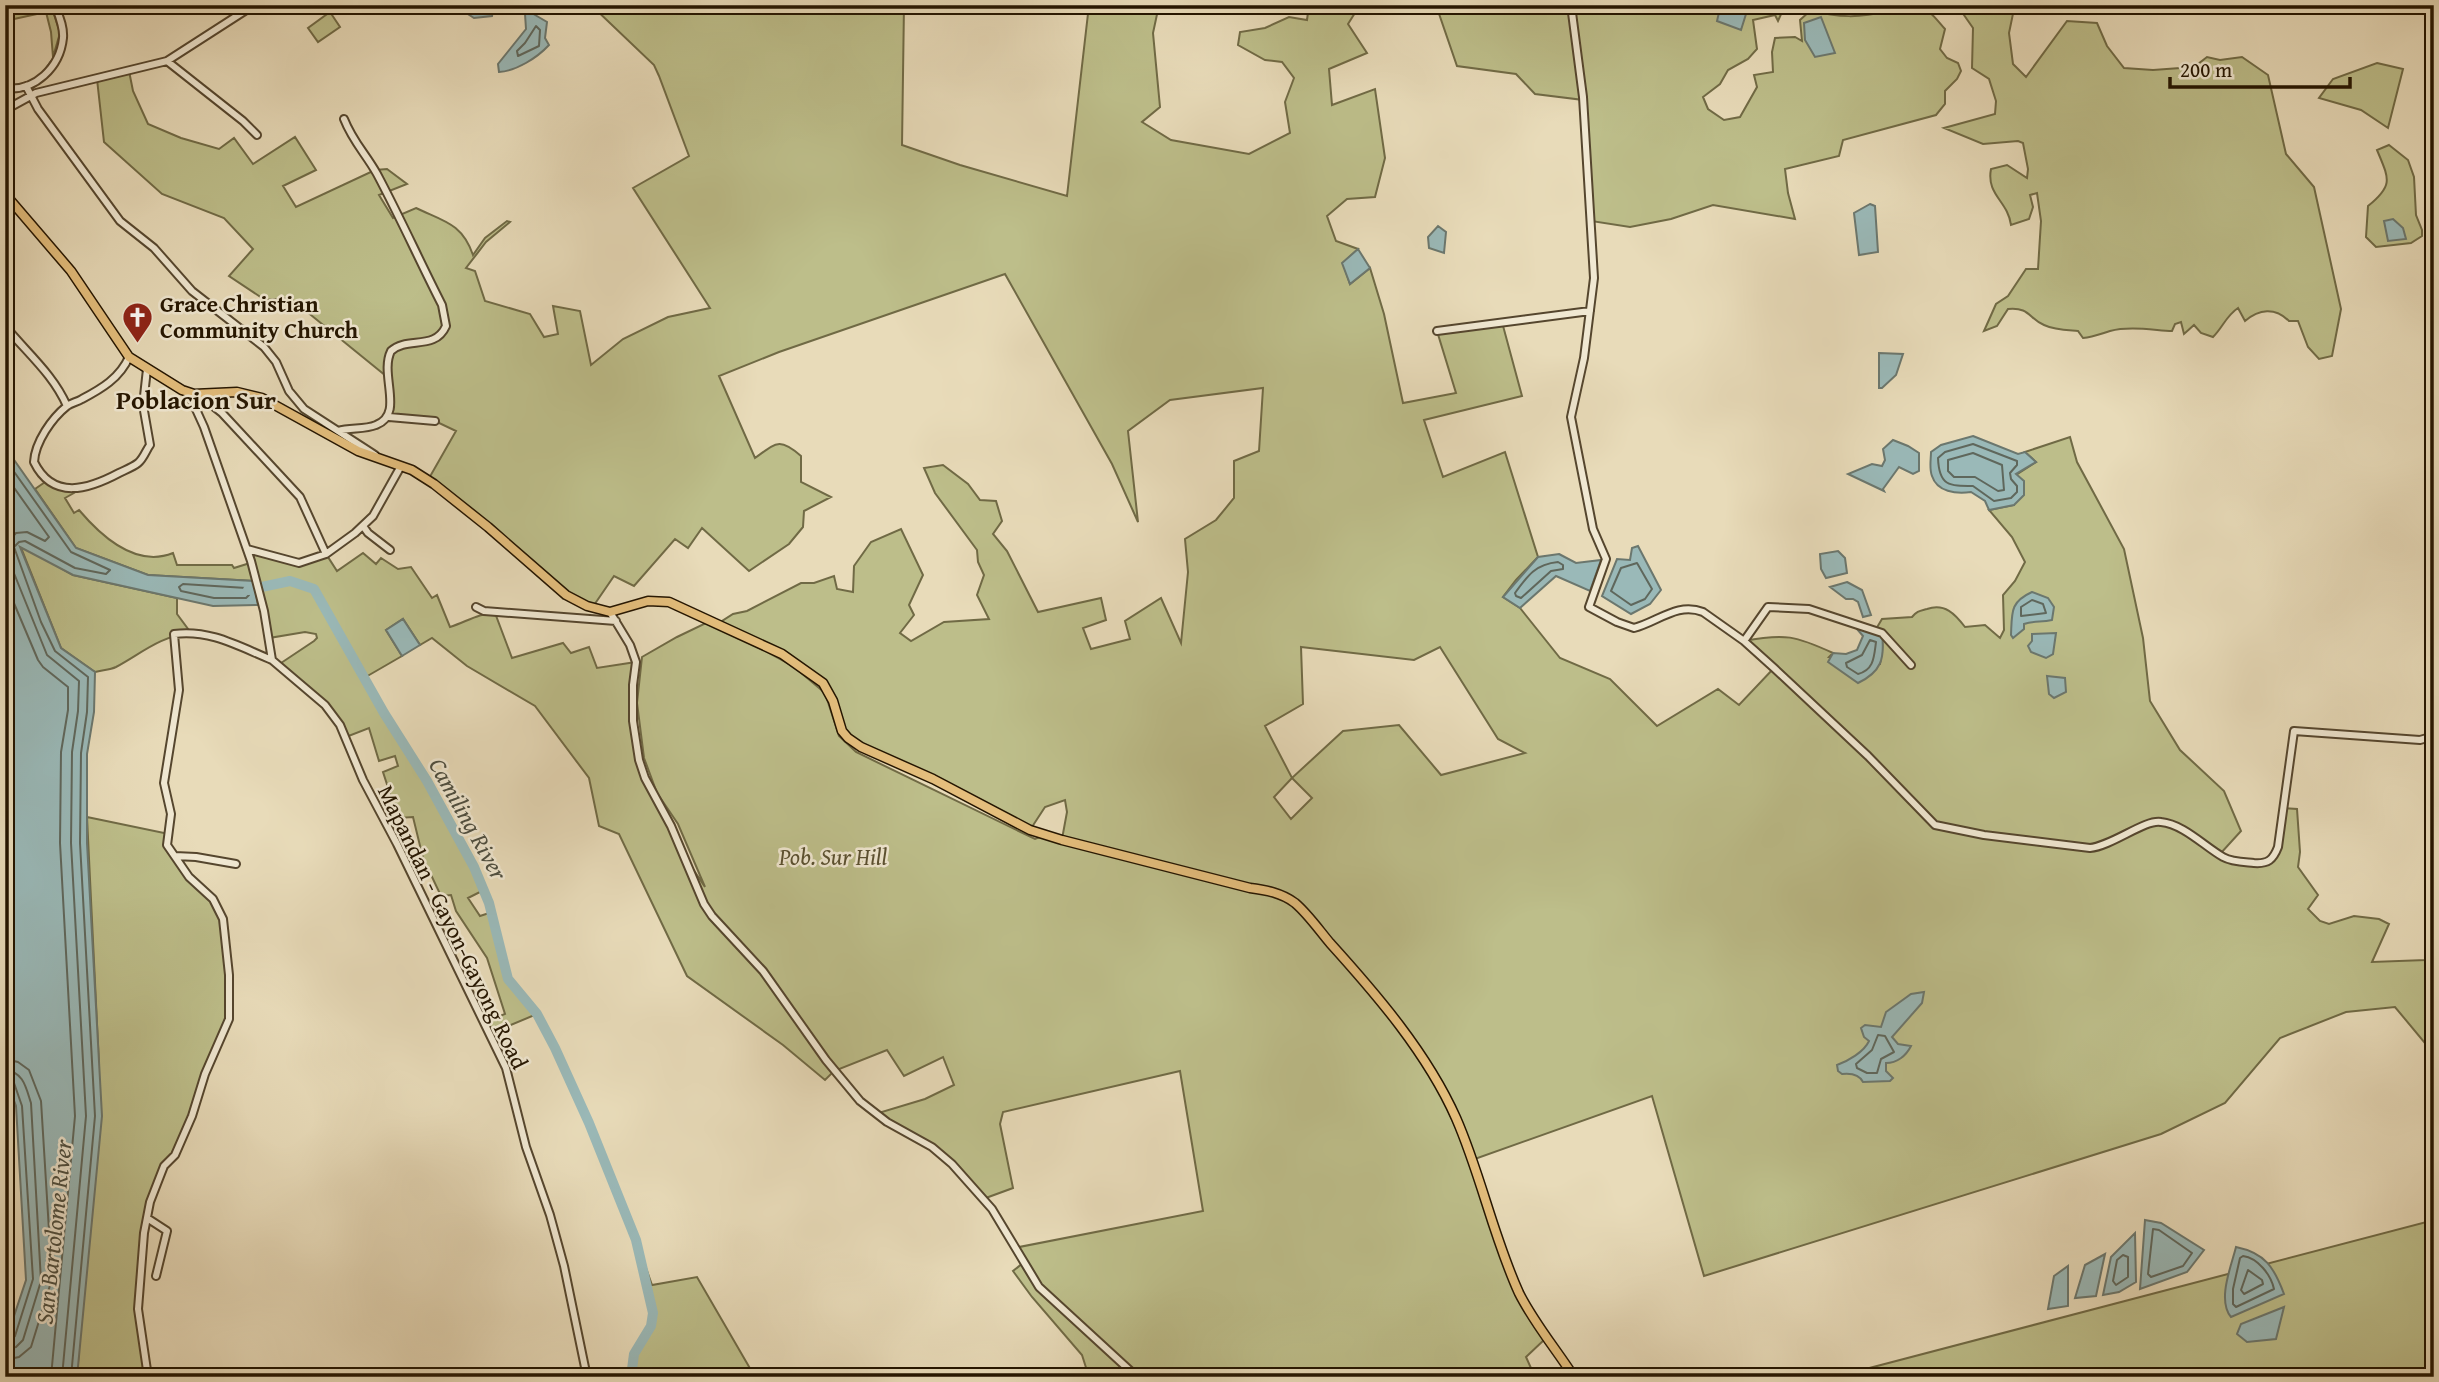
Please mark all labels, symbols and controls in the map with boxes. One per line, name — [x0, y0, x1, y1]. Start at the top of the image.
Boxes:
scale bar — [2170, 46, 2350, 90]
text: 200 m — [2180, 54, 2232, 85]
place label: Grace Christian Community Church — [160, 287, 358, 346]
church icon: Grace Christian Community Church — [120, 300, 154, 344]
district label: Poblacion Sur — [116, 380, 276, 419]
water label: Camiling River — [420, 751, 517, 887]
street label: Mapandan - Gayon-Gayong Road — [370, 779, 537, 1075]
park label: Pob. Sur Hill — [778, 840, 887, 873]
water label: San Bartolome River — [26, 1137, 81, 1326]

